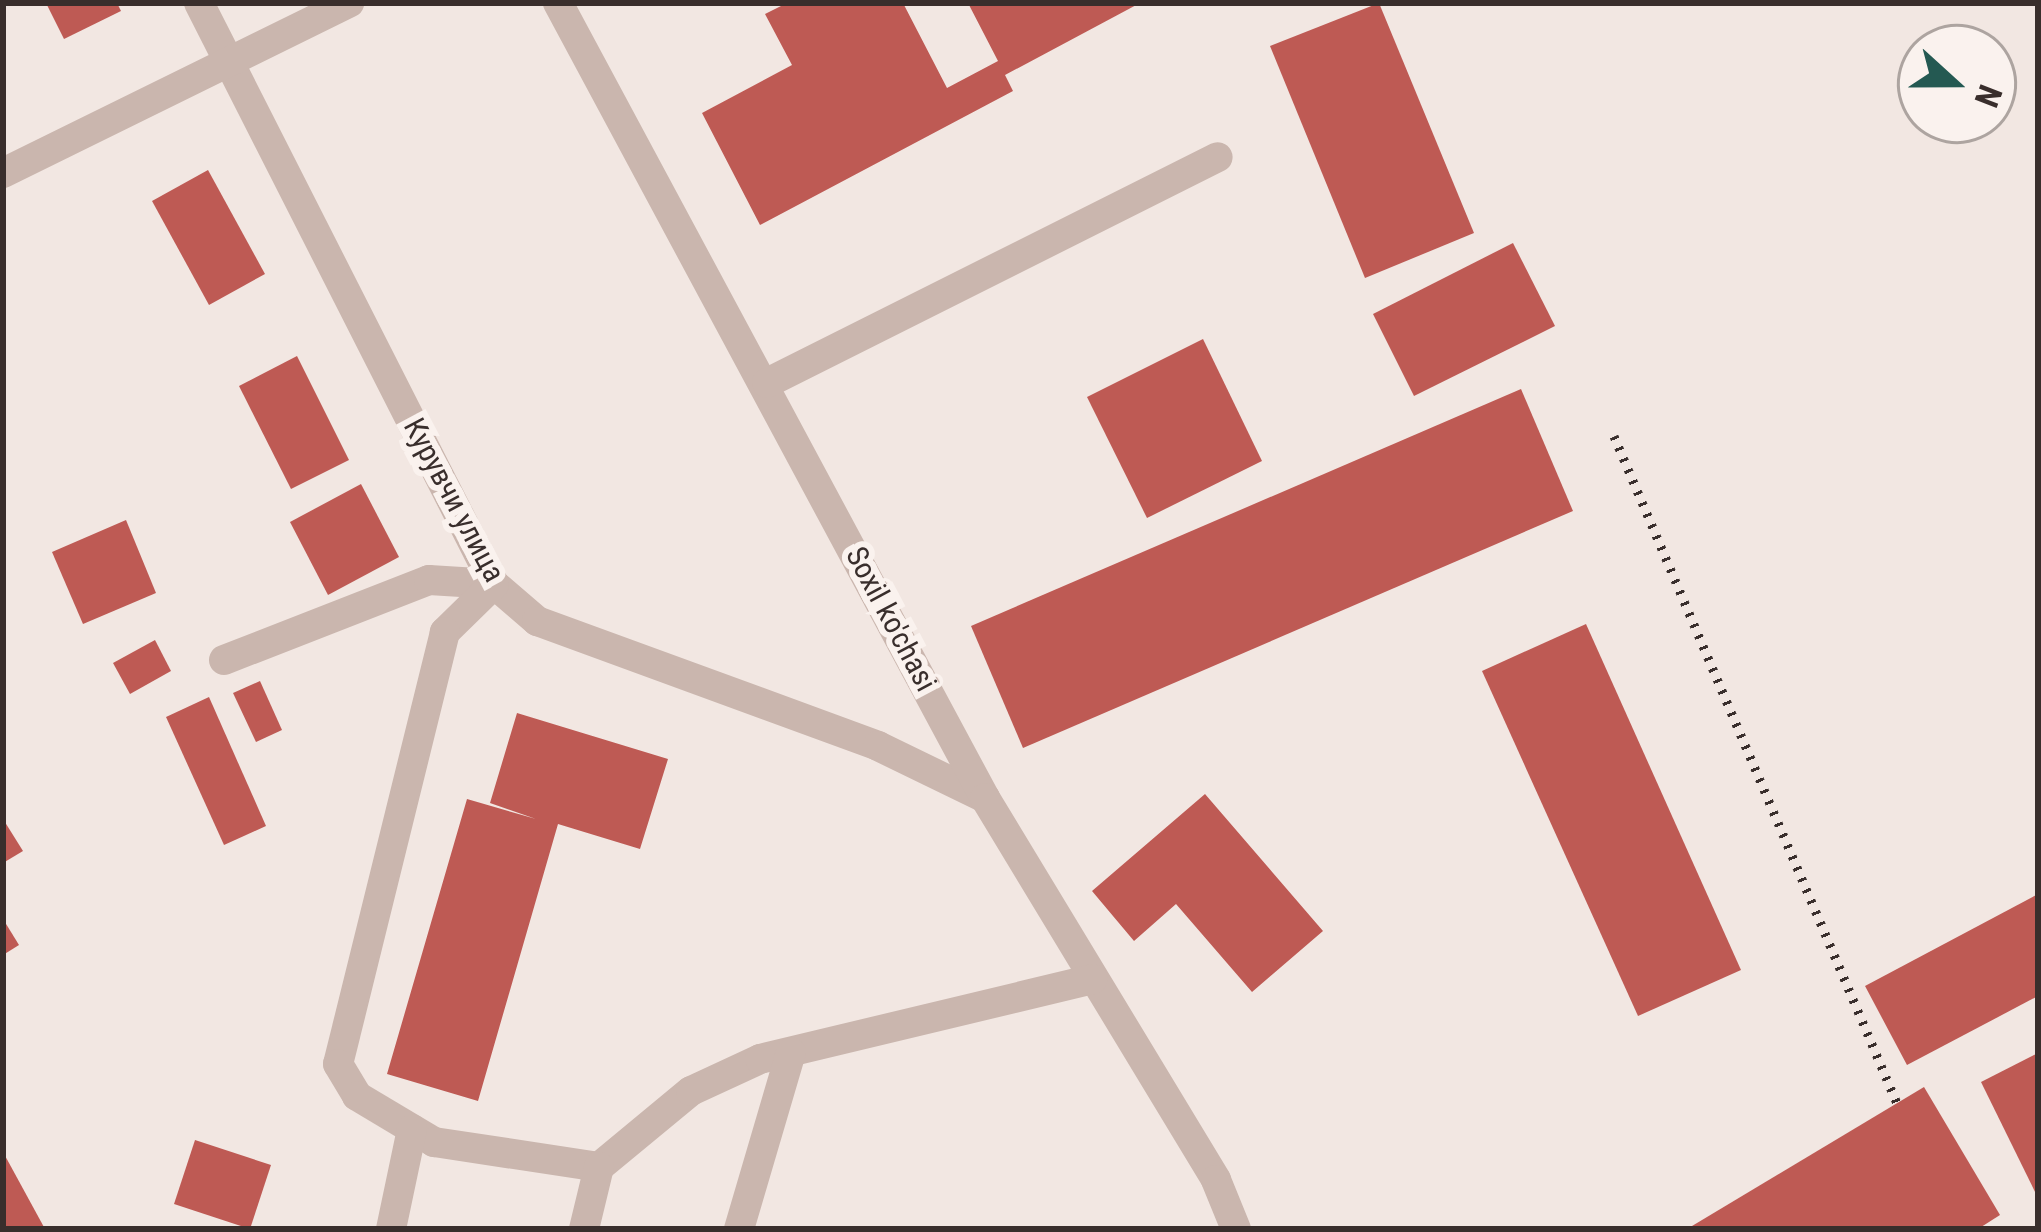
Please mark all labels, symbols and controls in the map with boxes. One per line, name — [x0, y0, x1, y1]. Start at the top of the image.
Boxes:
north arrow — [1897, 24, 2017, 144]
text: N — [1966, 80, 2010, 112]
street label: Курувчи улица — [396, 412, 512, 588]
street label: Soxil ko'chasi — [838, 541, 944, 697]

